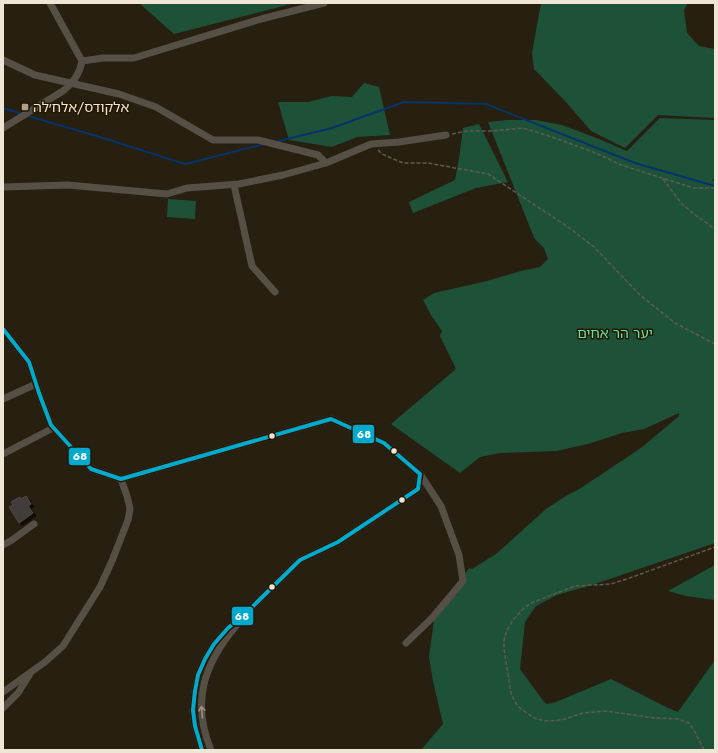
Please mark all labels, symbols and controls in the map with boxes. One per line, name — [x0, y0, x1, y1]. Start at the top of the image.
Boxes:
place label: אלקודס/אלח׳לה — [33, 97, 130, 117]
marker: אלקודס/אלח׳לה — [20, 102, 30, 112]
park label: יער הר אחים — [577, 323, 653, 343]
line badge: 68 — [352, 424, 375, 444]
text: 68 — [357, 426, 371, 442]
unlabelled marker — [267, 431, 277, 441]
unlabelled marker — [389, 446, 399, 456]
line badge: 68 — [68, 447, 91, 466]
text: 68 — [73, 448, 87, 464]
unlabelled marker — [397, 495, 407, 505]
unlabelled marker — [267, 582, 277, 592]
line badge: 68 — [231, 606, 254, 626]
text: 68 — [235, 608, 249, 624]
one-way arrow — [198, 706, 205, 719]

